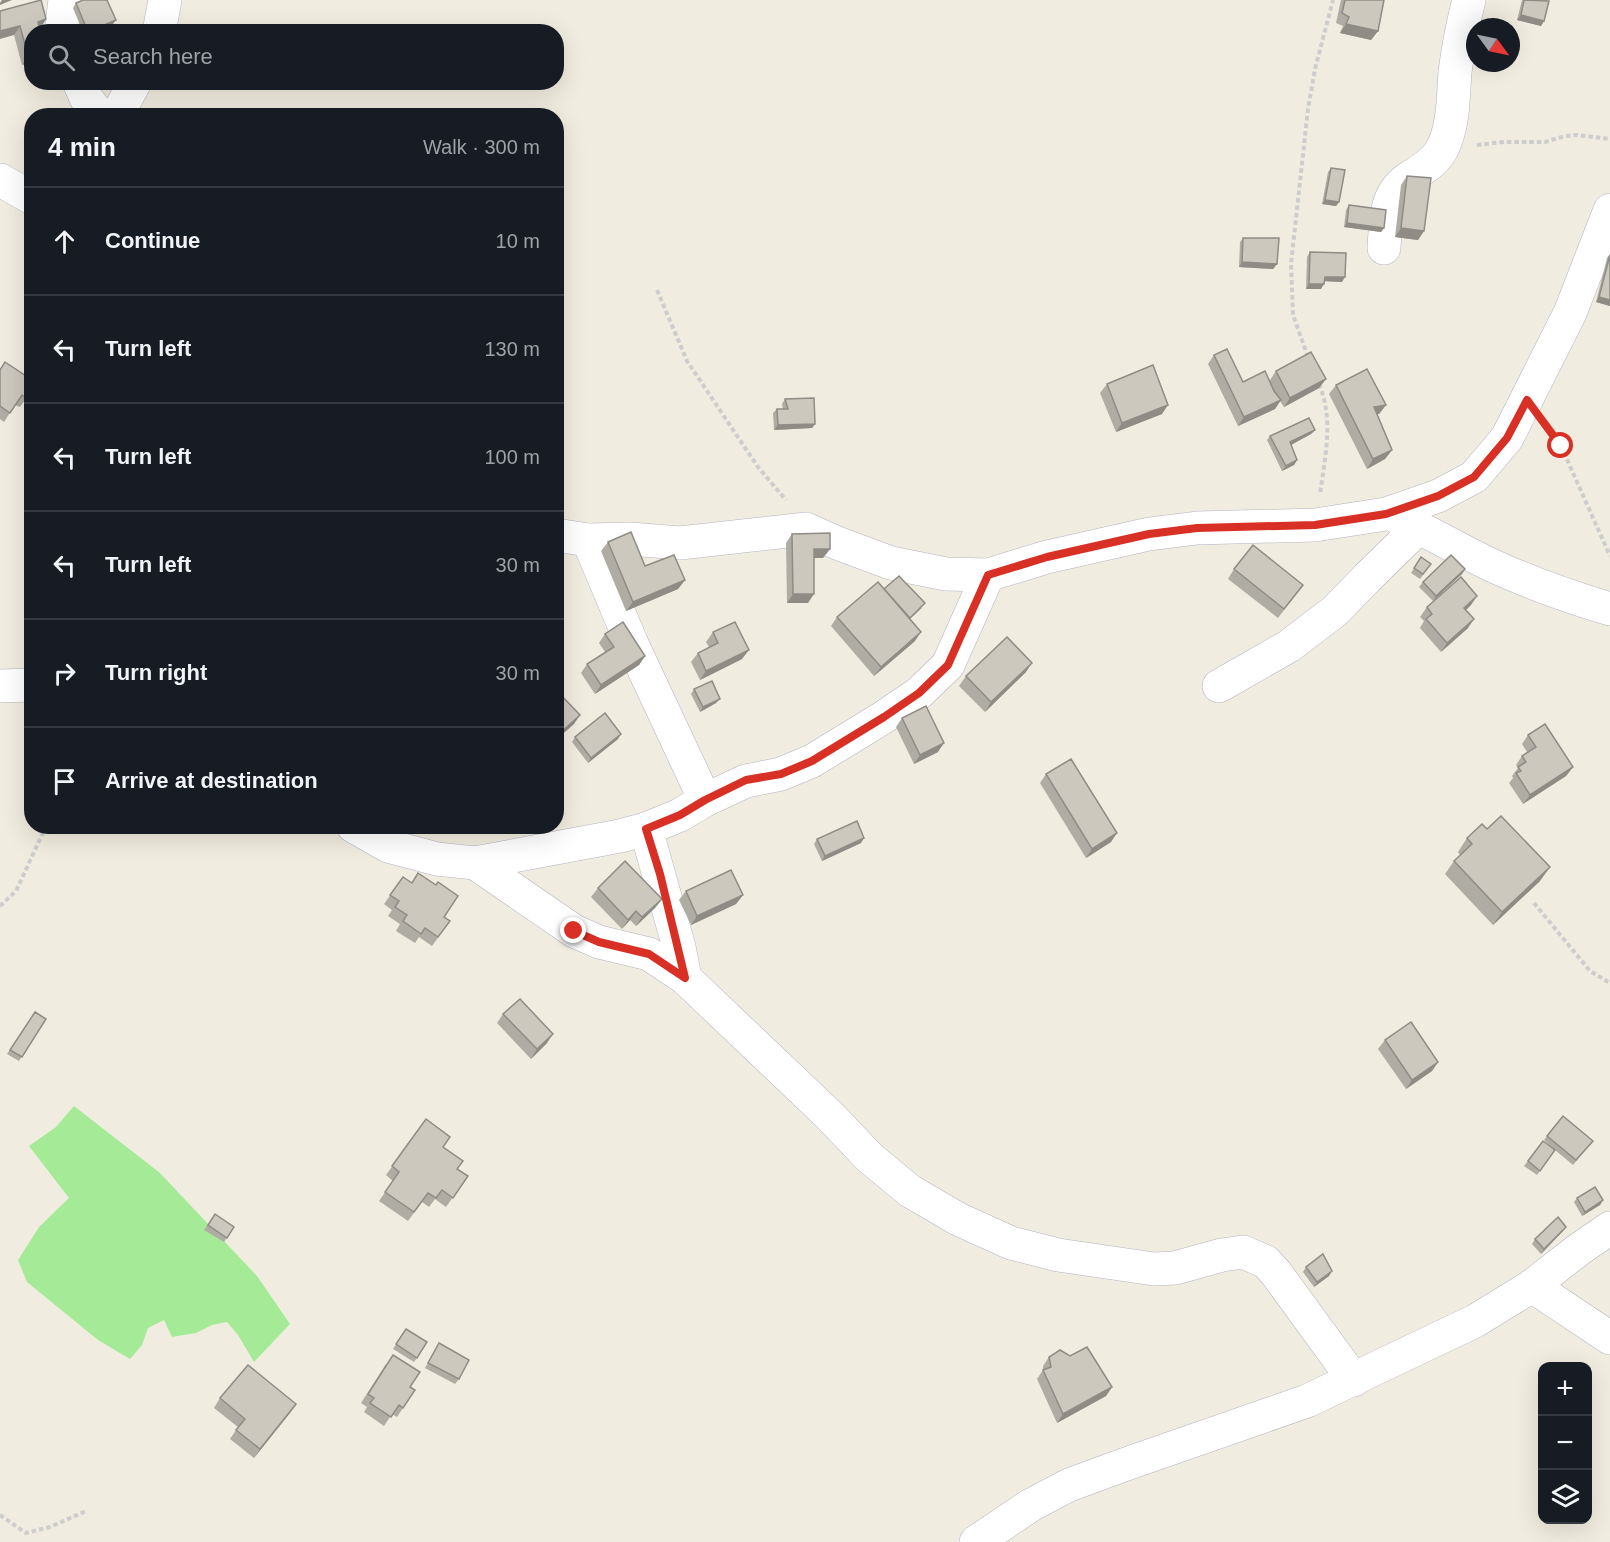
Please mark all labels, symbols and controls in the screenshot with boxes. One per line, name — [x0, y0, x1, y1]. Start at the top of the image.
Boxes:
north arrow — [1466, 18, 1520, 72]
search box — [24, 24, 564, 90]
icon: search — [45, 41, 78, 74]
text: Search here — [93, 44, 213, 69]
text: 4 min — [48, 132, 116, 162]
text: Walk · 300 m — [423, 136, 540, 158]
icon: ahead — [48, 225, 81, 258]
text: Continue — [105, 228, 200, 253]
text: 10 m — [496, 230, 540, 252]
icon: left — [48, 333, 81, 366]
text: Turn left — [105, 336, 191, 361]
text: 130 m — [484, 338, 540, 360]
route start — [1547, 432, 1573, 458]
icon: left — [48, 441, 81, 474]
text: Turn left — [105, 444, 191, 469]
text: 100 m — [484, 446, 540, 468]
icon: left — [48, 549, 81, 582]
text: Turn left — [105, 552, 191, 577]
text: 30 m — [496, 554, 540, 576]
icon: right — [48, 657, 81, 690]
text: Turn right — [105, 660, 207, 685]
text: 30 m — [496, 662, 540, 684]
icon: arrive — [48, 765, 81, 798]
text: Arrive at destination — [105, 768, 318, 793]
route end — [560, 917, 586, 943]
map controls — [1538, 1362, 1592, 1524]
button: + — [1538, 1362, 1592, 1416]
button: − — [1538, 1416, 1592, 1470]
button: layers — [1538, 1470, 1592, 1524]

